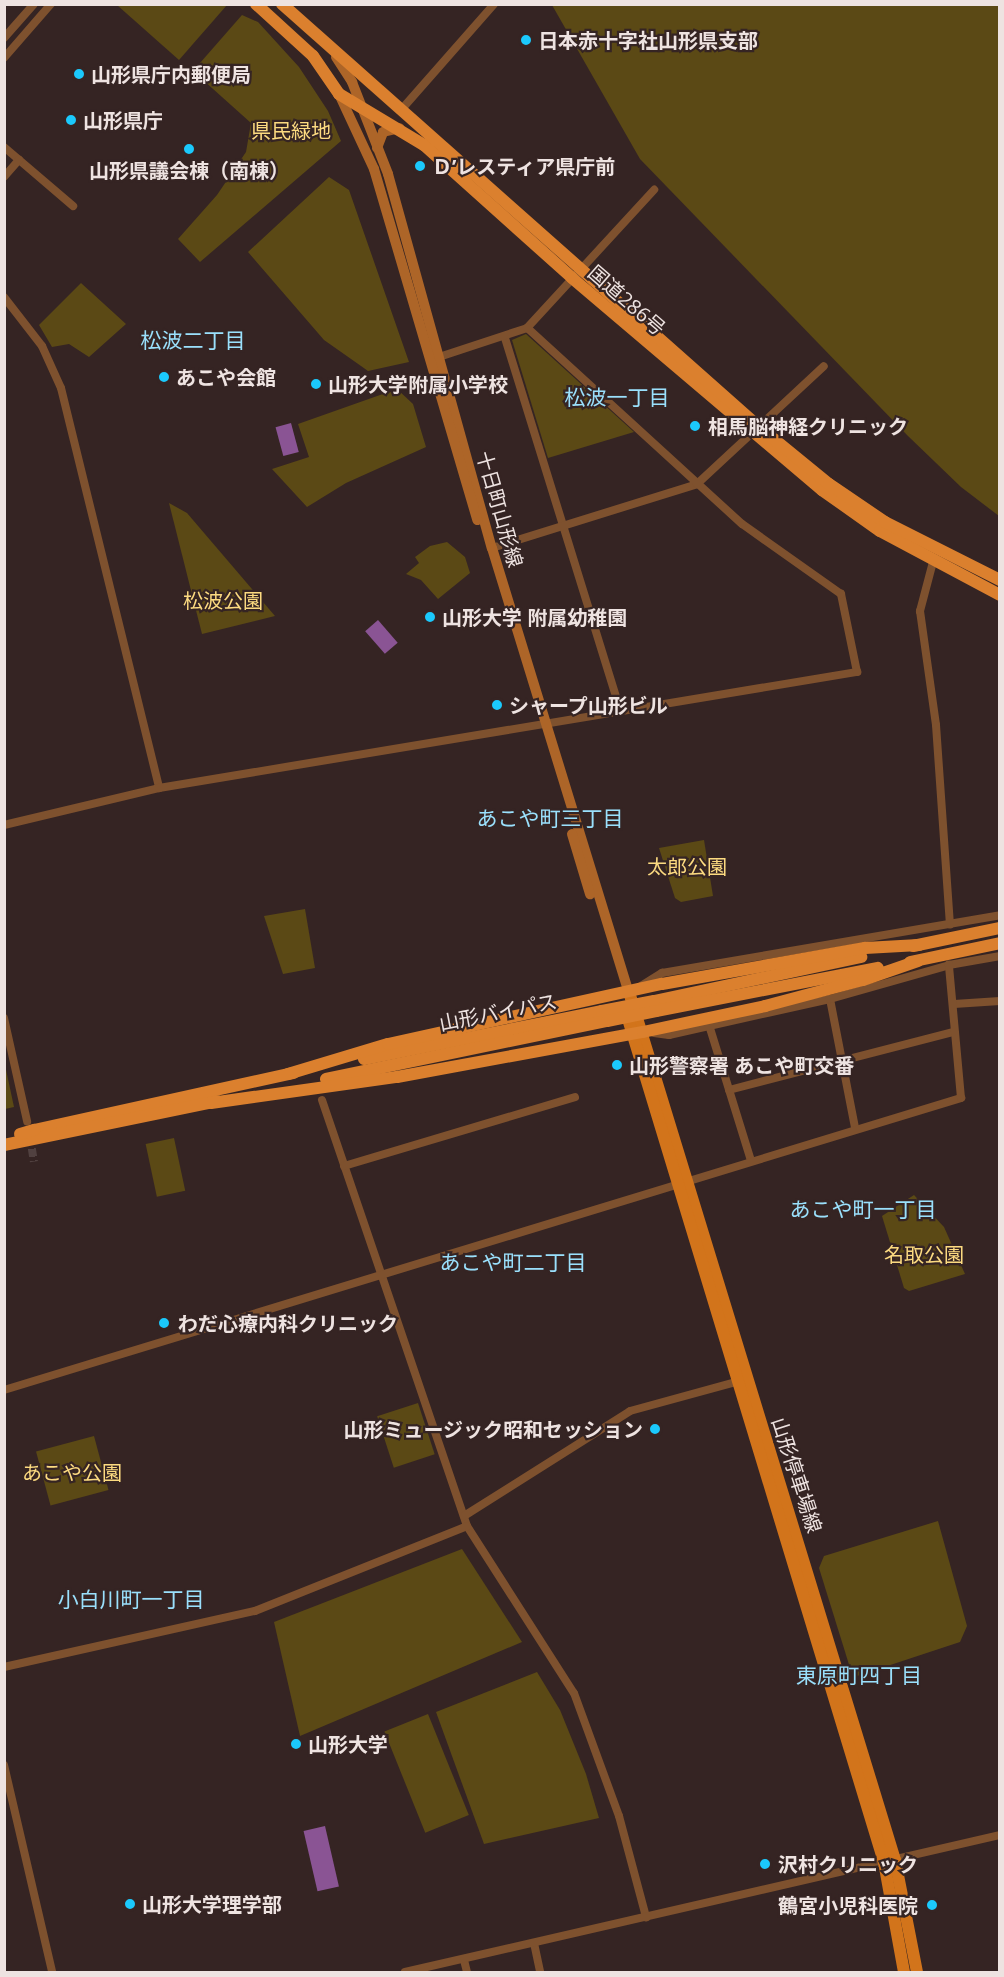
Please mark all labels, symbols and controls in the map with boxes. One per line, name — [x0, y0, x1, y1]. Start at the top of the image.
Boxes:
place label: 日本赤十字社山形県支部 — [538, 28, 758, 52]
marker: 日本赤十字社山形県支部 — [519, 33, 533, 47]
place label: 山形県庁内郵便局 — [91, 62, 251, 86]
marker: 山形県庁内郵便局 — [72, 67, 86, 81]
place label: 山形県庁 — [83, 108, 163, 132]
marker: 山形県庁 — [64, 113, 78, 127]
park label: 県民緑地 — [251, 118, 331, 142]
marker: 山形県議会棟（南棟） — [182, 142, 196, 156]
place label: Ｄ’レスティア県庁前 — [432, 154, 616, 178]
place label: 山形県議会棟（南棟） — [89, 158, 289, 182]
marker: Ｄ’レスティア県庁前 — [413, 159, 427, 173]
street label: 国道286号 — [584, 260, 670, 340]
district label: 松波二丁目 — [141, 327, 245, 353]
place label: あこや会館 — [176, 365, 276, 389]
marker: あこや会館 — [157, 370, 171, 384]
place label: 山形大学附属小学校 — [328, 372, 508, 396]
marker: 山形大学附属小学校 — [309, 377, 323, 391]
district label: 松波一丁目 — [565, 384, 669, 410]
place label: 相馬脳神経クリニック — [708, 414, 908, 438]
marker: 相馬脳神経クリニック — [686, 417, 704, 435]
street label: 十日町山形線 — [472, 448, 528, 570]
park label: 松波公園 — [183, 588, 263, 612]
place label: 山形大学 附属幼稚園 — [442, 605, 627, 629]
marker: 山形大学 附属幼稚園 — [423, 610, 437, 624]
place label: シャープ山形ビル — [509, 693, 669, 717]
marker: シャープ山形ビル — [490, 698, 504, 712]
district label: あこや町三丁目 — [477, 805, 623, 831]
park label: 太郎公園 — [647, 854, 727, 878]
street label: 山形バイパス — [437, 989, 559, 1035]
place label: 山形警察署 あこや町交番 — [629, 1053, 854, 1077]
marker: 山形警察署 あこや町交番 — [610, 1058, 624, 1072]
district label: あこや町一丁目 — [790, 1196, 936, 1222]
park label: 名取公園 — [884, 1242, 964, 1266]
district label: あこや町二丁目 — [440, 1249, 586, 1275]
place label: わだ心療内科クリニック — [178, 1311, 398, 1335]
marker: わだ心療内科クリニック — [155, 1314, 173, 1332]
street label: 山形停車場線 — [767, 1414, 827, 1536]
place label: 山形ミュージック昭和セッション — [343, 1417, 643, 1441]
marker: 山形ミュージック昭和セッション — [648, 1422, 662, 1436]
park label: あこや公園 — [22, 1460, 122, 1484]
district label: 小白川町一丁目 — [58, 1586, 204, 1612]
district label: 東原町四丁目 — [796, 1662, 922, 1688]
place label: 山形大学 — [308, 1732, 388, 1756]
marker: 山形大学 — [289, 1737, 303, 1751]
place label: 沢村クリニック — [778, 1852, 918, 1876]
marker: 沢村クリニック — [756, 1855, 774, 1873]
place label: 山形大学理学部 — [142, 1892, 282, 1916]
place label: 鶴宮小児科医院 — [778, 1893, 918, 1917]
marker: 鶴宮小児科医院 — [923, 1896, 941, 1914]
marker: 山形大学理学部 — [123, 1897, 137, 1911]

